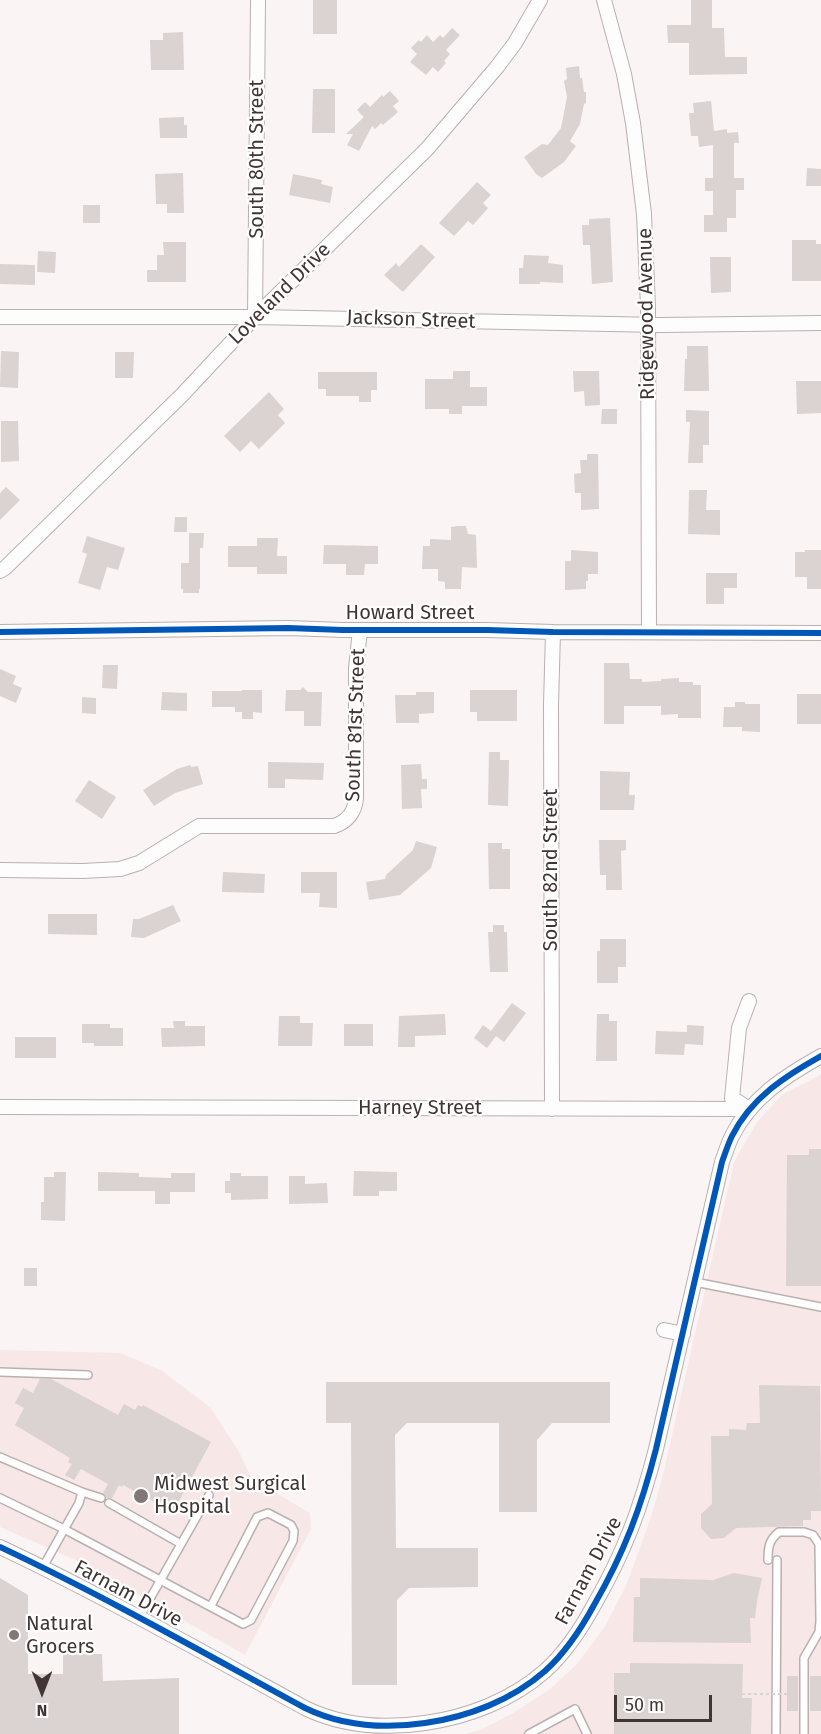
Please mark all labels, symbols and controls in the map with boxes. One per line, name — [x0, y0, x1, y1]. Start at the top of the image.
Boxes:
street label: South 80th Street — [245, 79, 269, 239]
street label: Ridgewood Avenue — [634, 228, 660, 400]
street label: Loveland Drive — [224, 238, 336, 350]
street label: Jackson Street — [346, 306, 476, 334]
street label: Howard Street — [346, 601, 474, 625]
street label: South 81st Street — [341, 648, 371, 802]
street label: South 82nd Street — [539, 789, 563, 951]
street label: Harney Street — [358, 1096, 482, 1120]
place label: Midwest Surgical Hospital — [154, 1472, 306, 1519]
marker: Midwest Surgical Hospital — [132, 1487, 150, 1505]
street label: Farnam Drive — [550, 1513, 628, 1629]
street label: Farnam Drive — [70, 1555, 186, 1633]
place label: Natural Grocers — [26, 1612, 94, 1659]
marker: Natural Grocers — [7, 1628, 21, 1642]
north arrow — [12, 1662, 72, 1722]
scale bar — [617, 1683, 714, 1721]
text: 50 m — [625, 1694, 664, 1716]
text: N — [37, 1701, 47, 1720]

